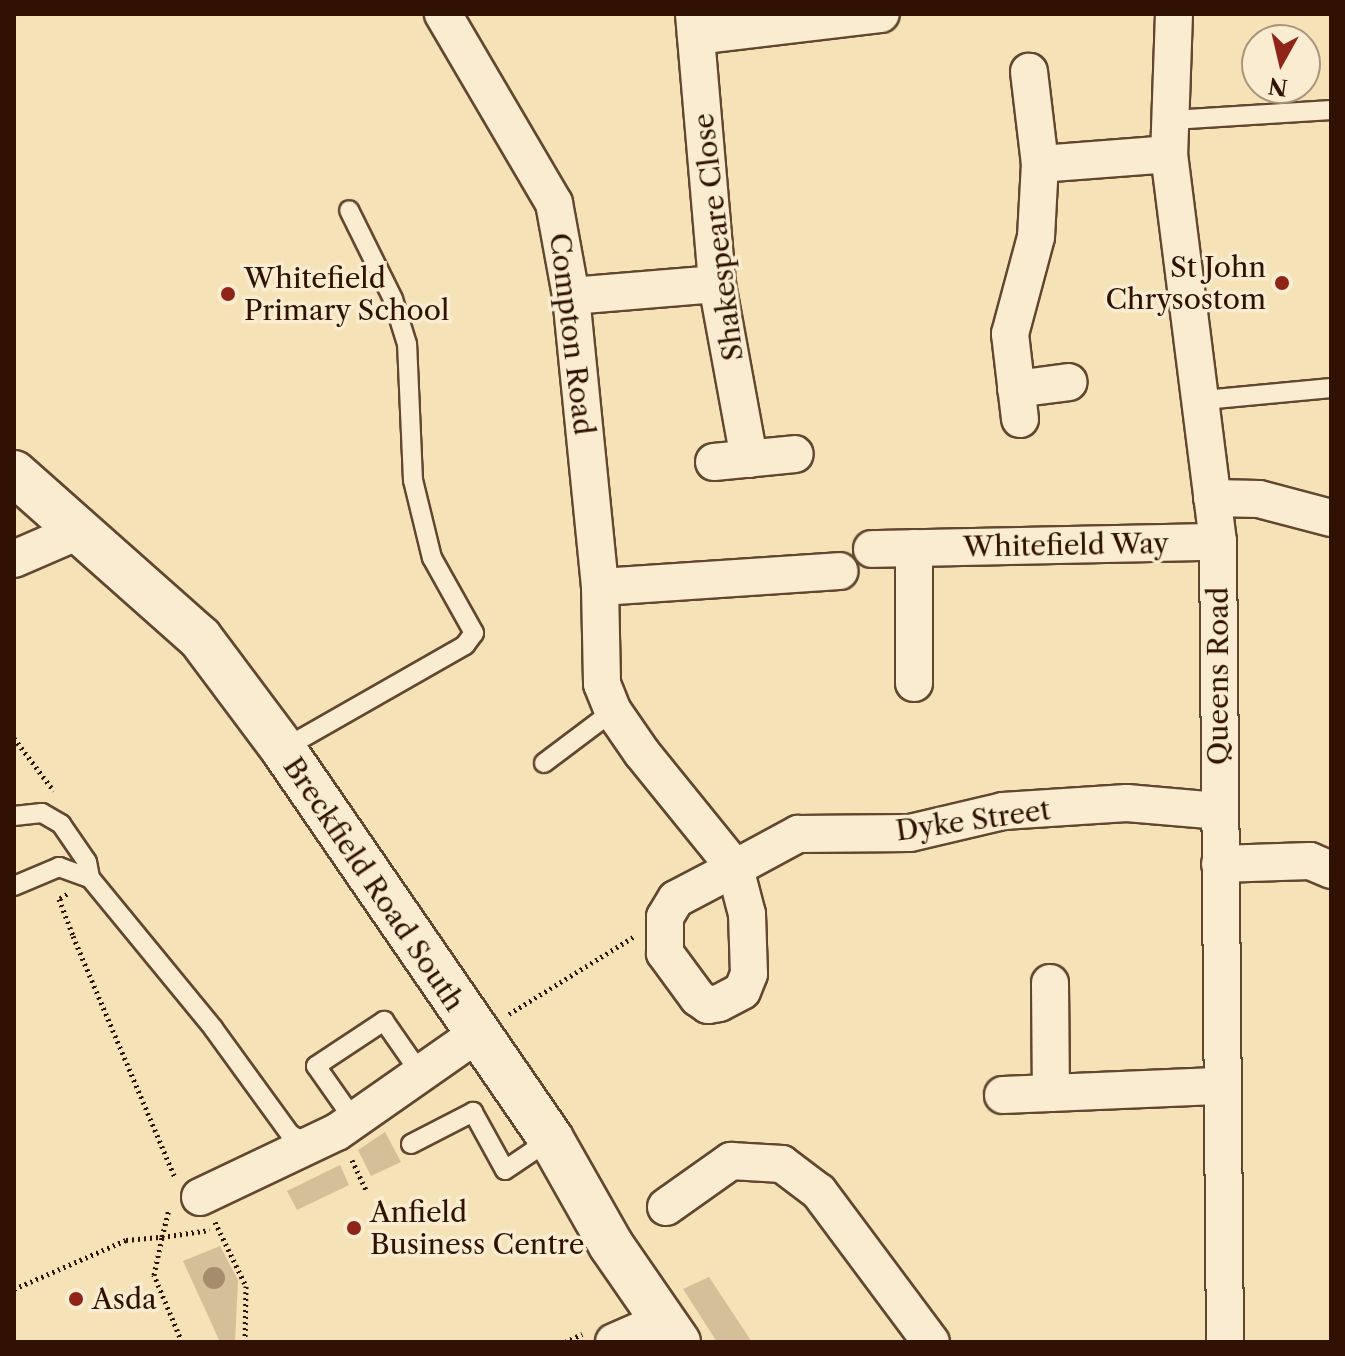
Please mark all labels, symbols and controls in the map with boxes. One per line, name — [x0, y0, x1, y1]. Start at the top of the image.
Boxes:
north arrow — [1241, 24, 1321, 104]
text: N — [1267, 72, 1289, 101]
street label: Shakespeare Close — [686, 111, 750, 363]
street label: Compton Road — [543, 231, 601, 437]
place label: St John Chrysostom — [1106, 250, 1266, 316]
place label: Whitefield Primary School — [244, 261, 450, 327]
marker: St John Chrysostom — [1273, 274, 1291, 292]
marker: Whitefield Primary School — [219, 285, 237, 303]
street label: Whitefield Way — [962, 526, 1170, 564]
street label: Queens Road — [1201, 587, 1235, 765]
street label: Breckfield Road South — [277, 751, 471, 1017]
street label: Dyke Street — [894, 793, 1052, 847]
place label: Anfield Business Centre — [370, 1195, 584, 1261]
marker: Anfield Business Centre — [345, 1219, 363, 1237]
place label: Asda — [92, 1282, 157, 1316]
marker: Asda — [67, 1290, 85, 1308]

